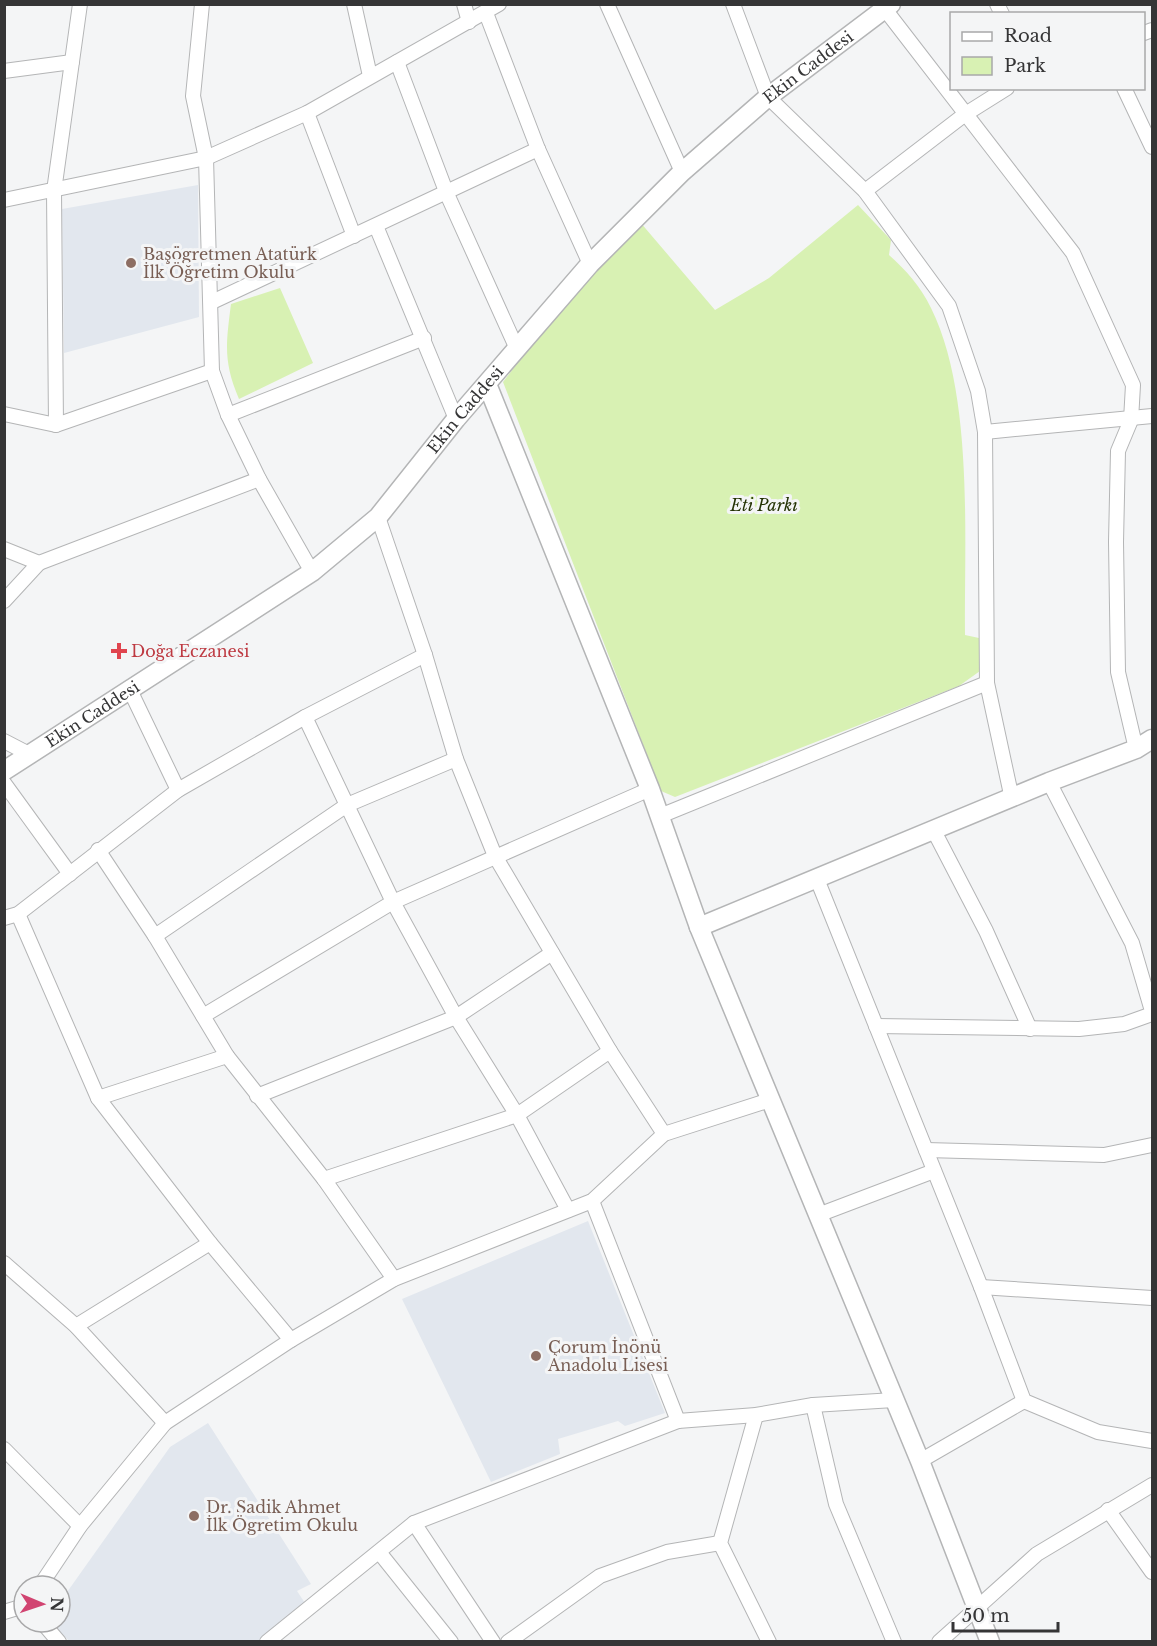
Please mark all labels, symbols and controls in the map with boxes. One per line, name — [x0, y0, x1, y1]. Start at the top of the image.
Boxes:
legend — [950, 12, 1145, 90]
text: Road — [1004, 25, 1052, 47]
street label: Ekin Caddesi — [759, 26, 857, 107]
text: Park — [1004, 55, 1046, 77]
place label: Başögretmen Atatürk İlk Öğretim Okulu — [143, 244, 317, 282]
marker: Başögretmen Atatürk İlk Öğretim Okulu — [124, 256, 138, 270]
street label: Ekin Caddesi — [423, 361, 508, 457]
park label: Eti Parkı — [729, 495, 798, 515]
place label: Doğa Eczanesi — [131, 641, 250, 661]
marker: Doğa Eczanesi — [112, 644, 126, 658]
street label: Ekin Caddesi — [41, 676, 143, 752]
place label: Çorum İnönü Anadolu Lisesi — [547, 1337, 669, 1375]
marker: Çorum İnönü Anadolu Lisesi — [529, 1349, 543, 1363]
place label: Dr. Sadik Ahmet İlk Ögretim Okulu — [206, 1497, 358, 1535]
marker: Dr. Sadik Ahmet İlk Ögretim Okulu — [187, 1509, 201, 1523]
north arrow — [12, 1574, 72, 1634]
scale bar — [953, 1595, 1058, 1633]
text: N — [47, 1597, 67, 1612]
text: 50 m — [962, 1605, 1010, 1627]

